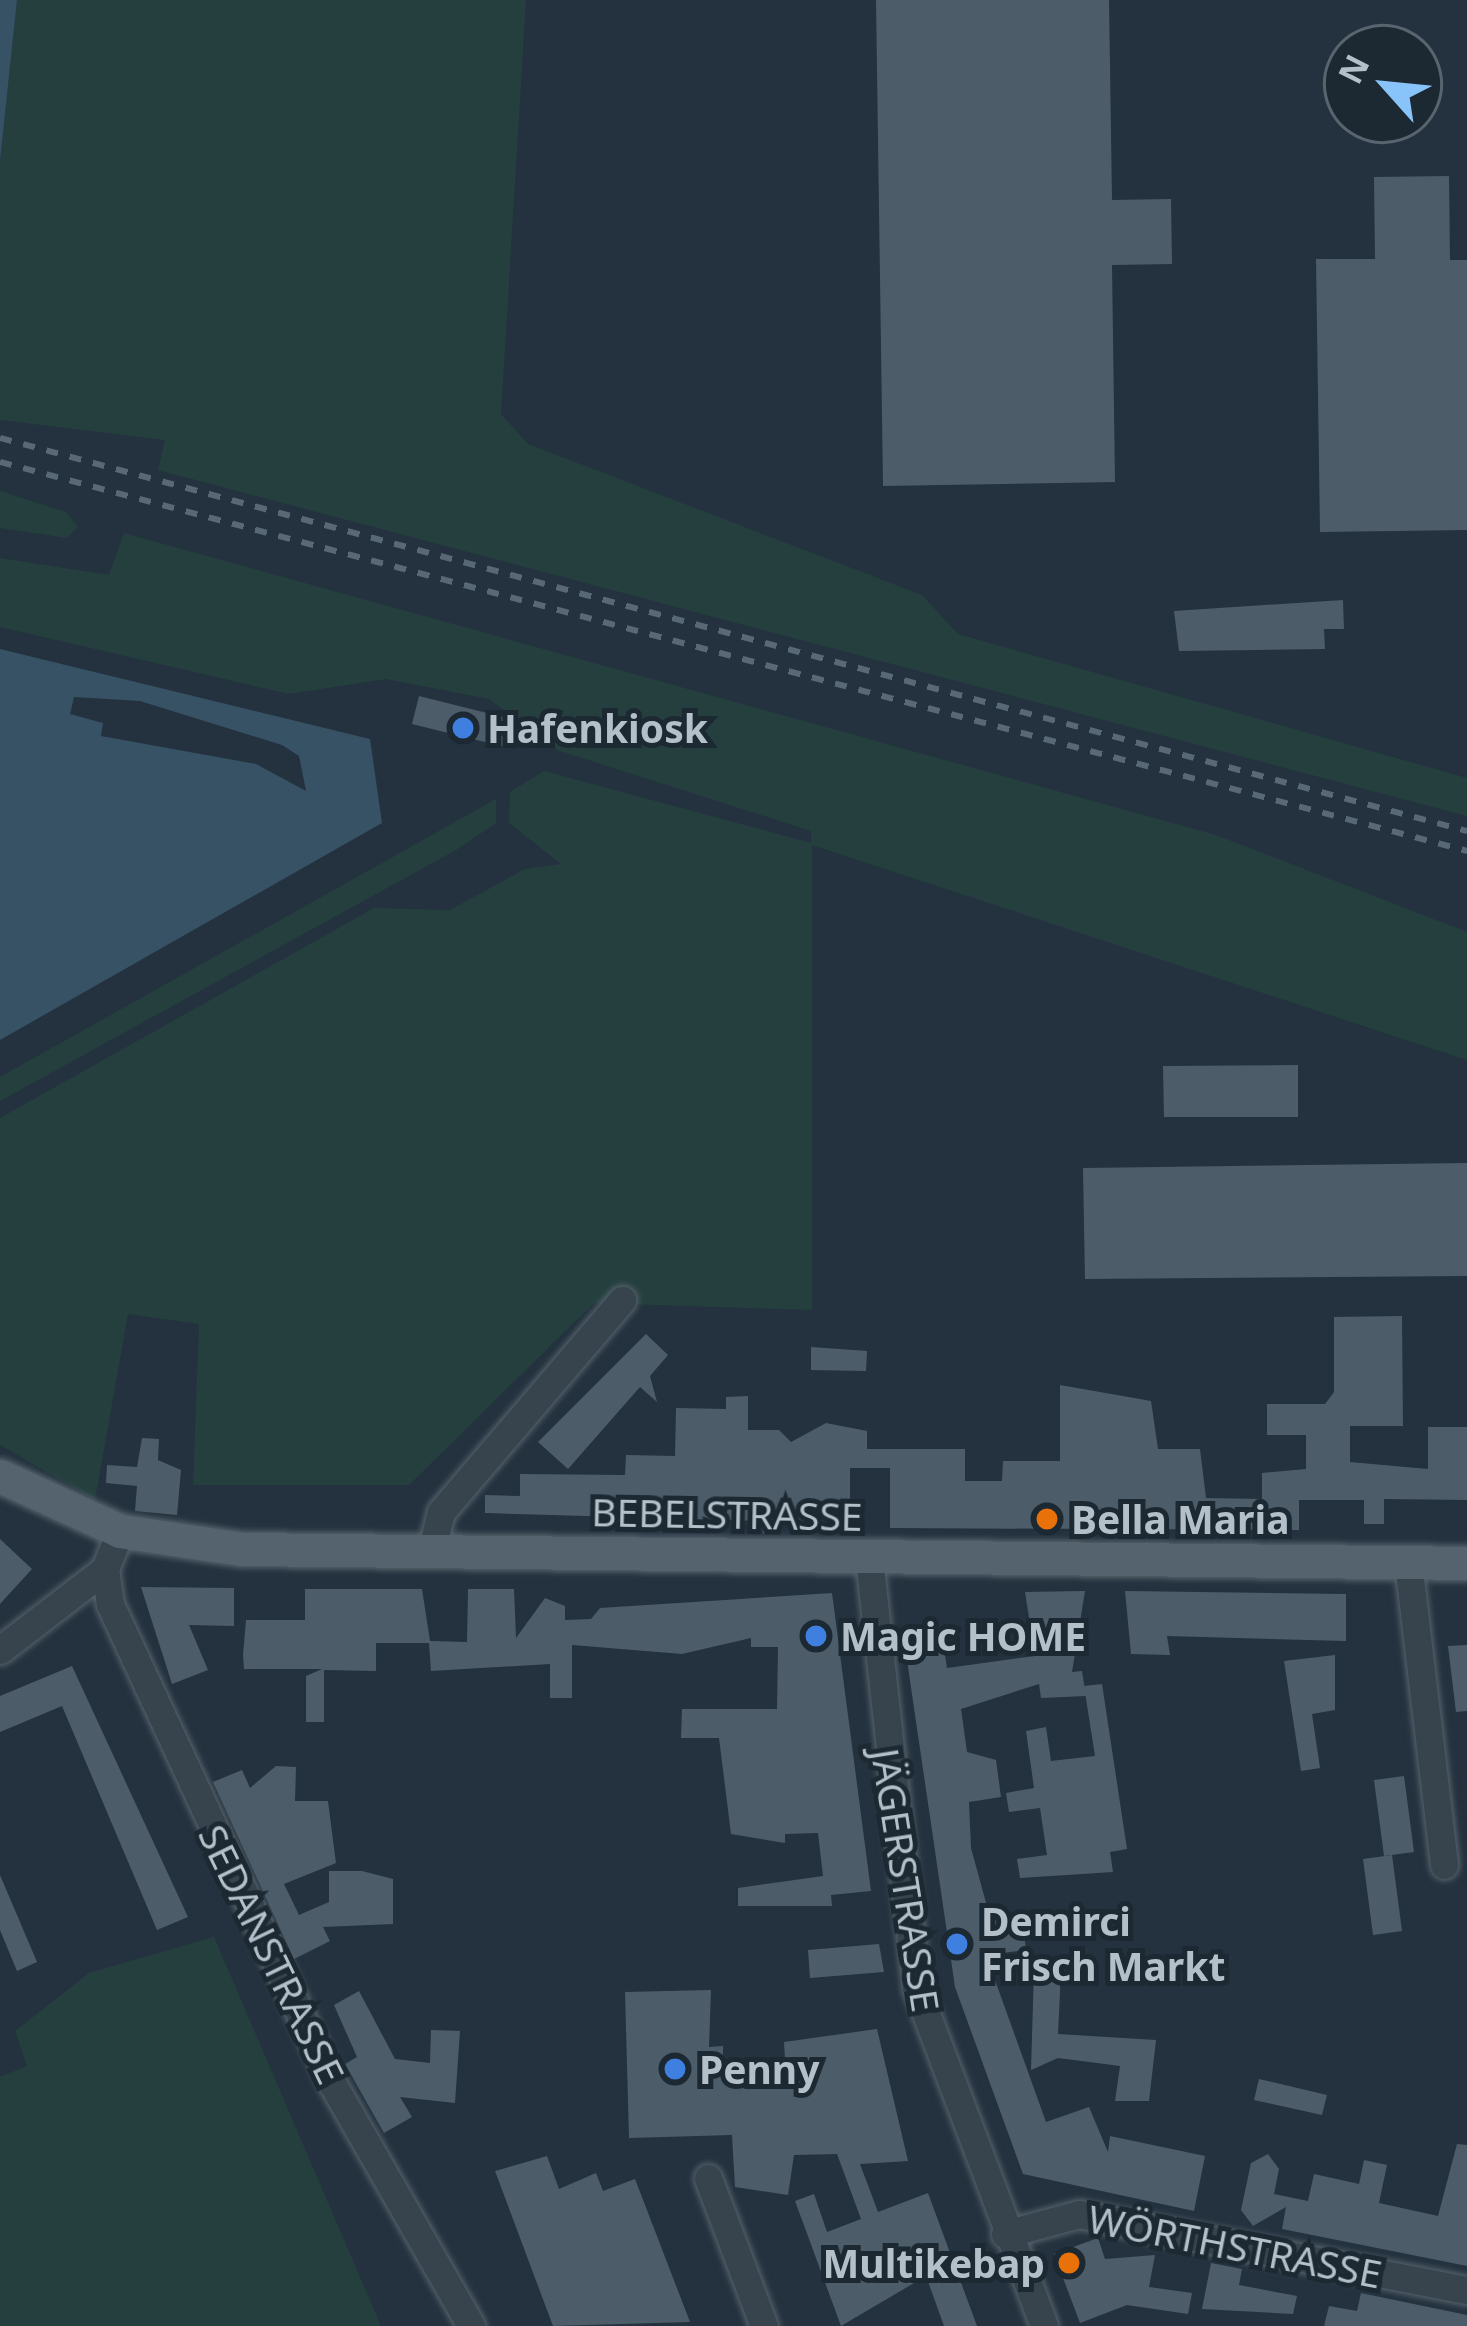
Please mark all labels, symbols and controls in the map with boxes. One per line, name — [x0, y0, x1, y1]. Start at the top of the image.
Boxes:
north arrow — [1323, 24, 1443, 144]
text: N — [1327, 47, 1379, 91]
place label: Hafenkiosk — [487, 705, 708, 751]
marker: Hafenkiosk — [450, 715, 476, 741]
street label: BEBELSTRASSE — [591, 1488, 863, 1540]
place label: Bella Maria — [1071, 1496, 1290, 1542]
marker: Bella Maria — [1034, 1506, 1060, 1532]
place label: Magic HOME — [840, 1613, 1086, 1659]
marker: Magic HOME — [803, 1623, 829, 1649]
street label: JÄGERSTRASSE — [862, 1745, 950, 2015]
street label: SEDANSTRASSE — [189, 1817, 355, 2091]
place label: Demirci Frisch Markt — [981, 1899, 1225, 1990]
marker: Demirci Frisch Markt — [944, 1931, 970, 1957]
place label: Penny — [699, 2046, 819, 2092]
marker: Penny — [662, 2056, 688, 2082]
street label: WÖRTHSTRASSE — [1084, 2195, 1386, 2297]
place label: Multikebap — [823, 2240, 1045, 2286]
marker: Multikebap — [1056, 2250, 1082, 2276]

